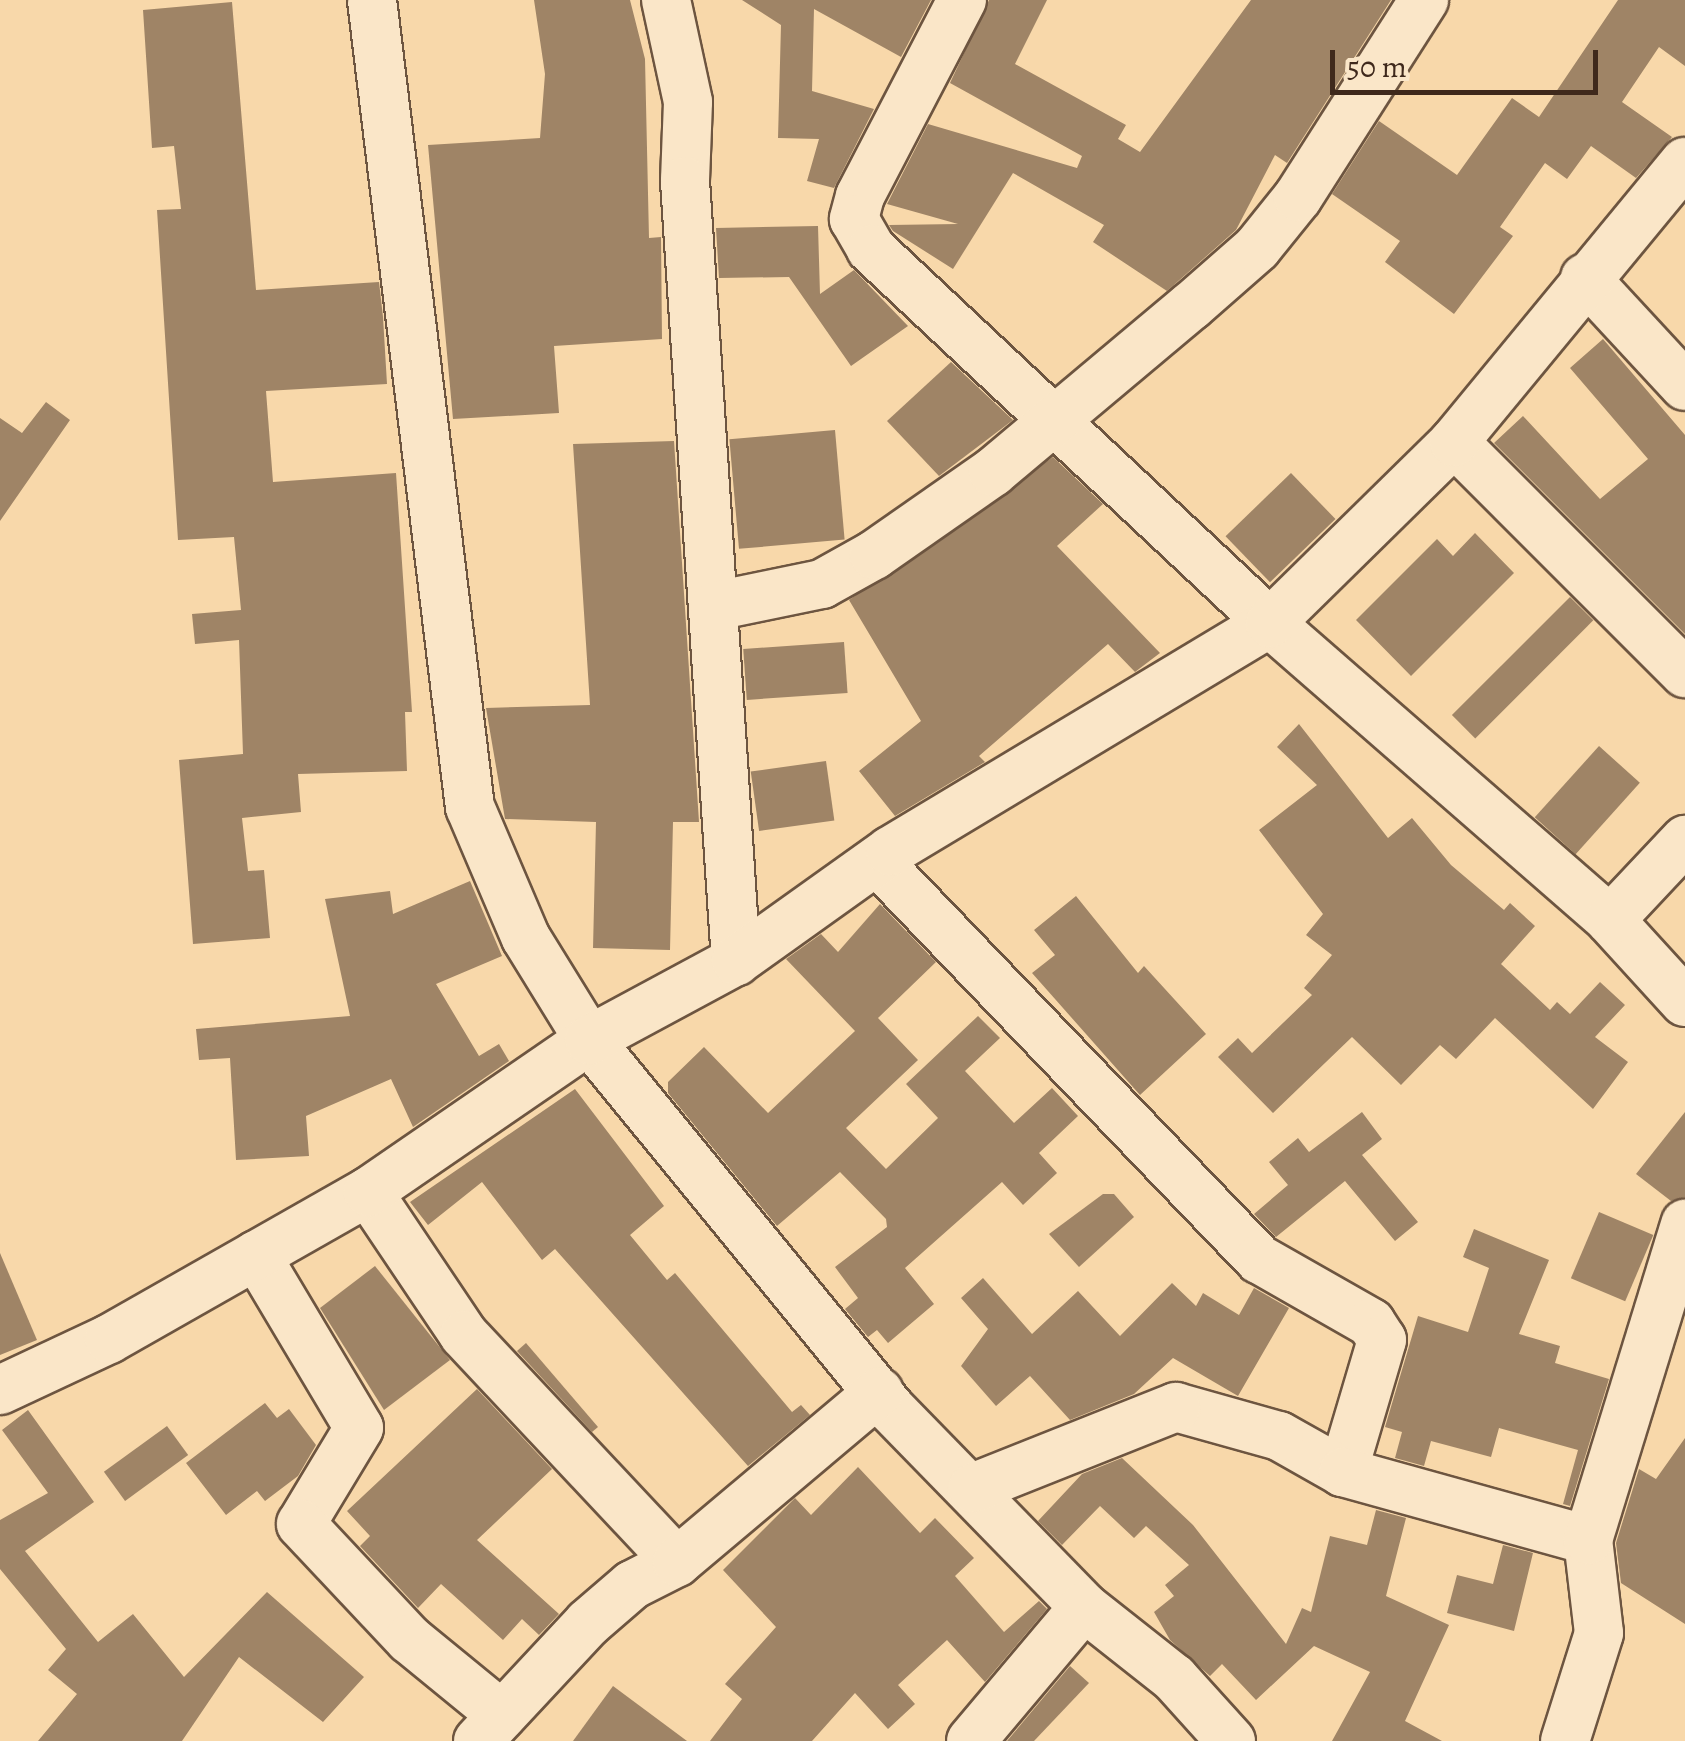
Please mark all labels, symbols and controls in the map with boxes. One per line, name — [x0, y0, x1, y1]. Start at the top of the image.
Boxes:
scale bar — [1335, 30, 1602, 92]
text: 50 m — [1347, 47, 1407, 87]

